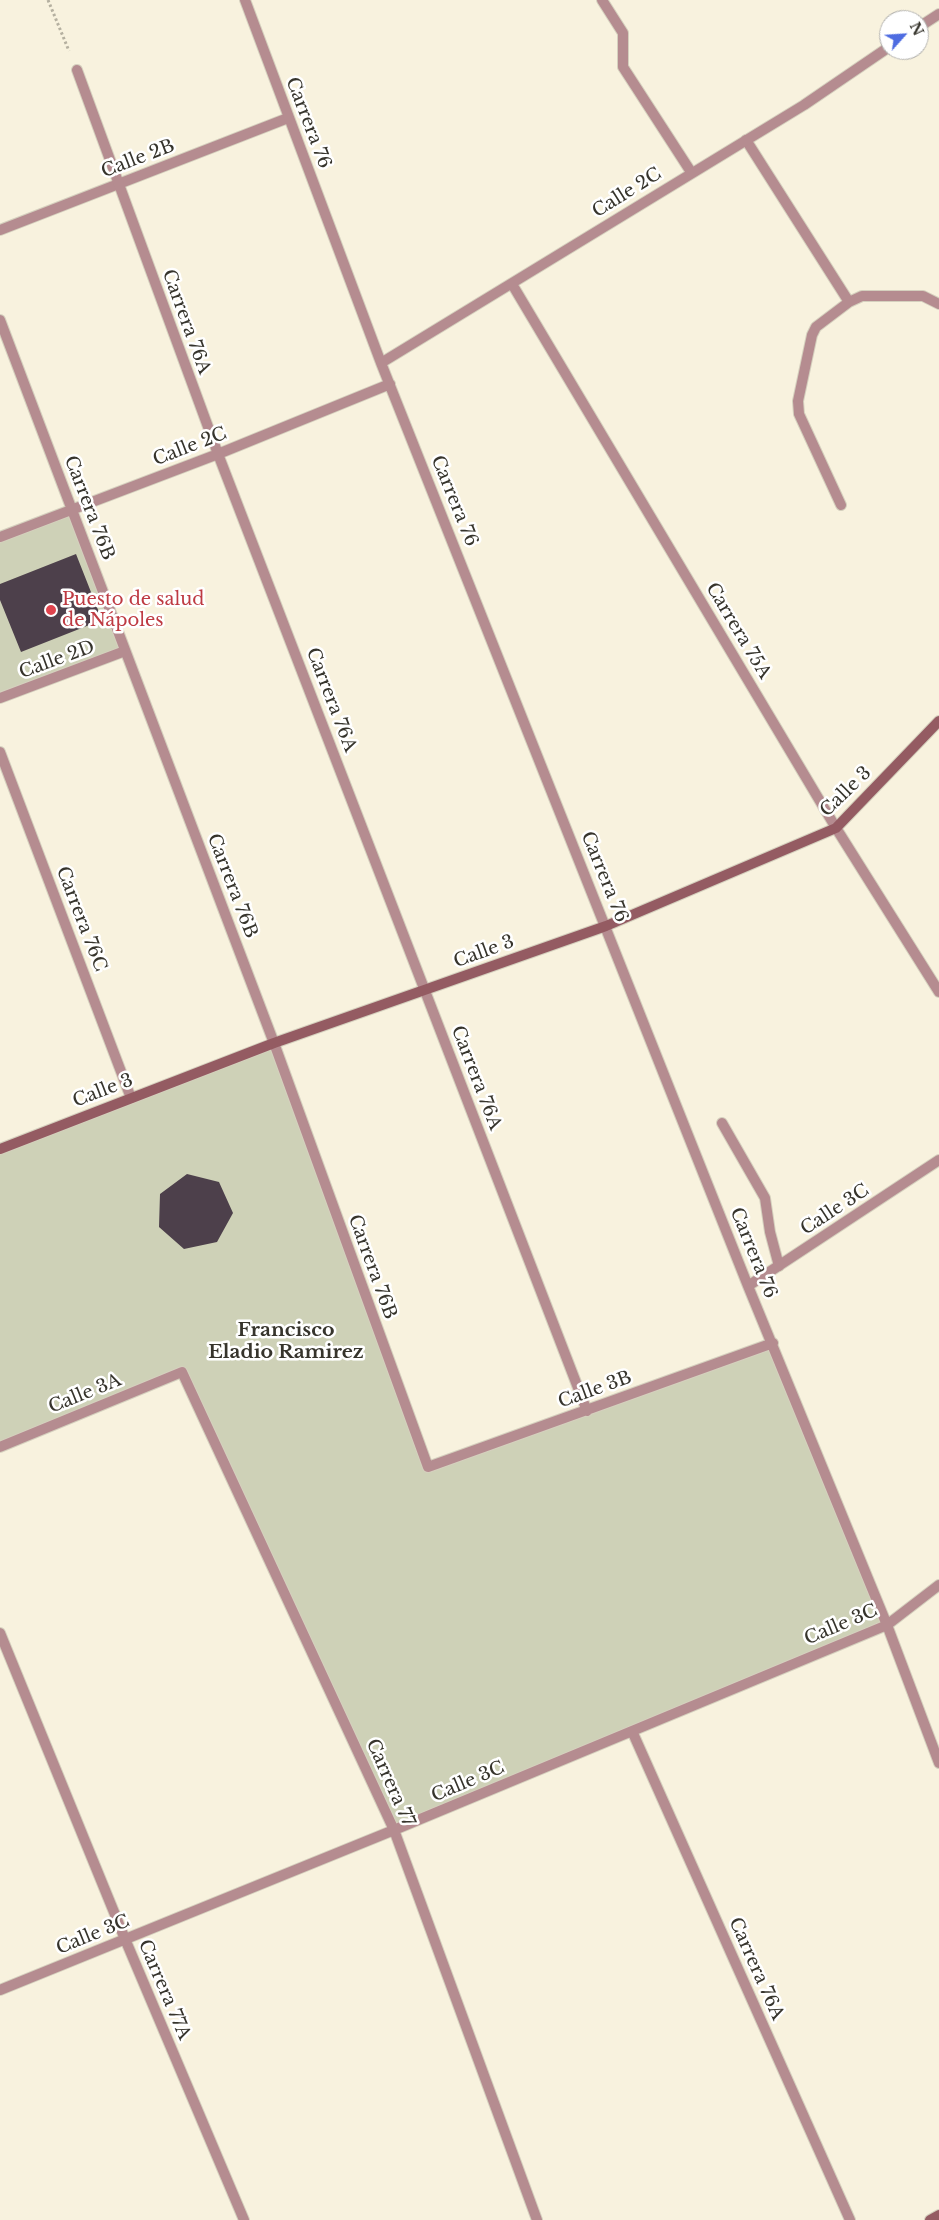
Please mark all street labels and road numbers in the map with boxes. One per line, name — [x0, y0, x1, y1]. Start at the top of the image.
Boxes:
street label: Carrera 76 — [281, 74, 335, 172]
street label: Calle 2B — [98, 135, 178, 183]
street label: Calle 2C — [589, 163, 665, 223]
street label: Carrera 76A — [157, 267, 215, 377]
street label: Calle 2C — [150, 423, 230, 471]
street label: Carrera 76 — [426, 452, 482, 550]
street label: Carrera 76B — [59, 453, 119, 563]
street label: Carrera 75A — [701, 579, 775, 683]
street label: Calle 2D — [16, 636, 98, 684]
street label: Carrera 76A — [301, 645, 361, 755]
street label: Calle 3 — [816, 762, 876, 822]
street label: Carrera 76 — [576, 828, 632, 926]
street label: Carrera 76B — [202, 831, 262, 941]
street label: Carrera 76C — [51, 864, 111, 974]
street label: Calle 3 — [451, 931, 517, 973]
street label: Carrera 76A — [446, 1023, 506, 1133]
street label: Calle 3 — [70, 1070, 136, 1112]
street label: Calle 3C — [797, 1180, 873, 1240]
street label: Carrera 76 — [725, 1204, 781, 1302]
street label: Carrera 76B — [343, 1212, 401, 1322]
street label: Calle 3B — [555, 1367, 635, 1413]
street label: Calle 3A — [45, 1370, 125, 1418]
street label: Calle 3C — [801, 1600, 881, 1650]
street label: Carrera 77 — [361, 1736, 419, 1830]
street label: Calle 3C — [428, 1757, 508, 1807]
street label: Calle 3C — [53, 1911, 133, 1959]
street label: Carrera 76A — [724, 1914, 788, 2024]
street label: Carrera 77A — [133, 1937, 195, 2043]

